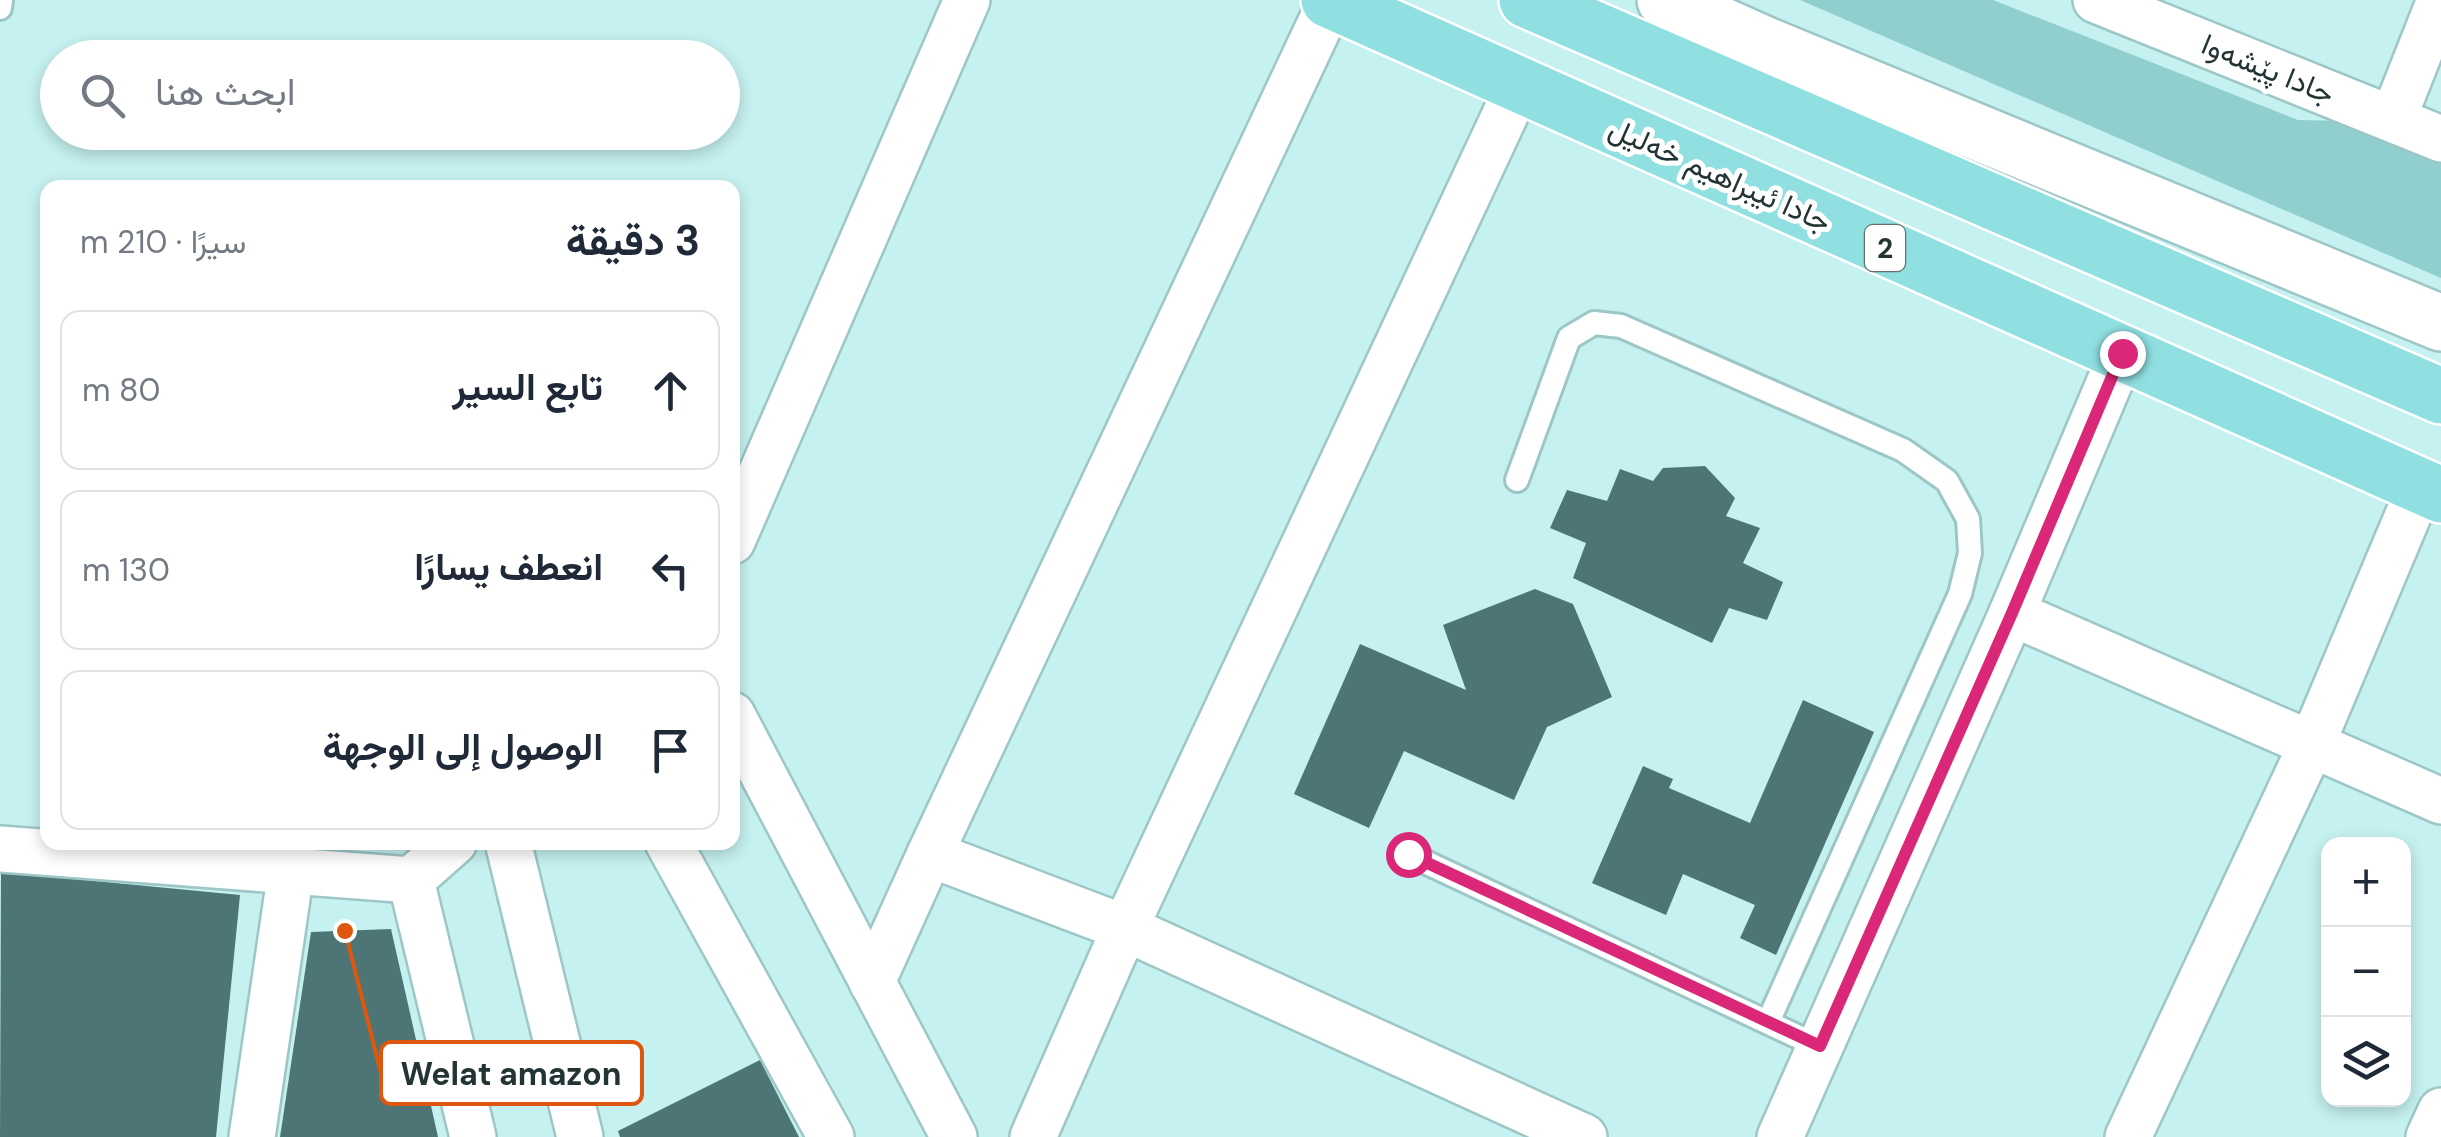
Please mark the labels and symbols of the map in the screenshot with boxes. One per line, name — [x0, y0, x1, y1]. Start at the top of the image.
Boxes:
street label: جادا پێشەوا — [2196, 24, 2340, 114]
street label: جادا ئیبراهیم خەلیل — [1603, 108, 1837, 241]
road number: 2 — [1865, 225, 1905, 271]
route end — [2100, 331, 2146, 377]
route start — [1386, 832, 1432, 878]
callout: Welat amazon — [381, 1042, 642, 1104]
text: Welat amazon — [400, 1053, 622, 1095]

